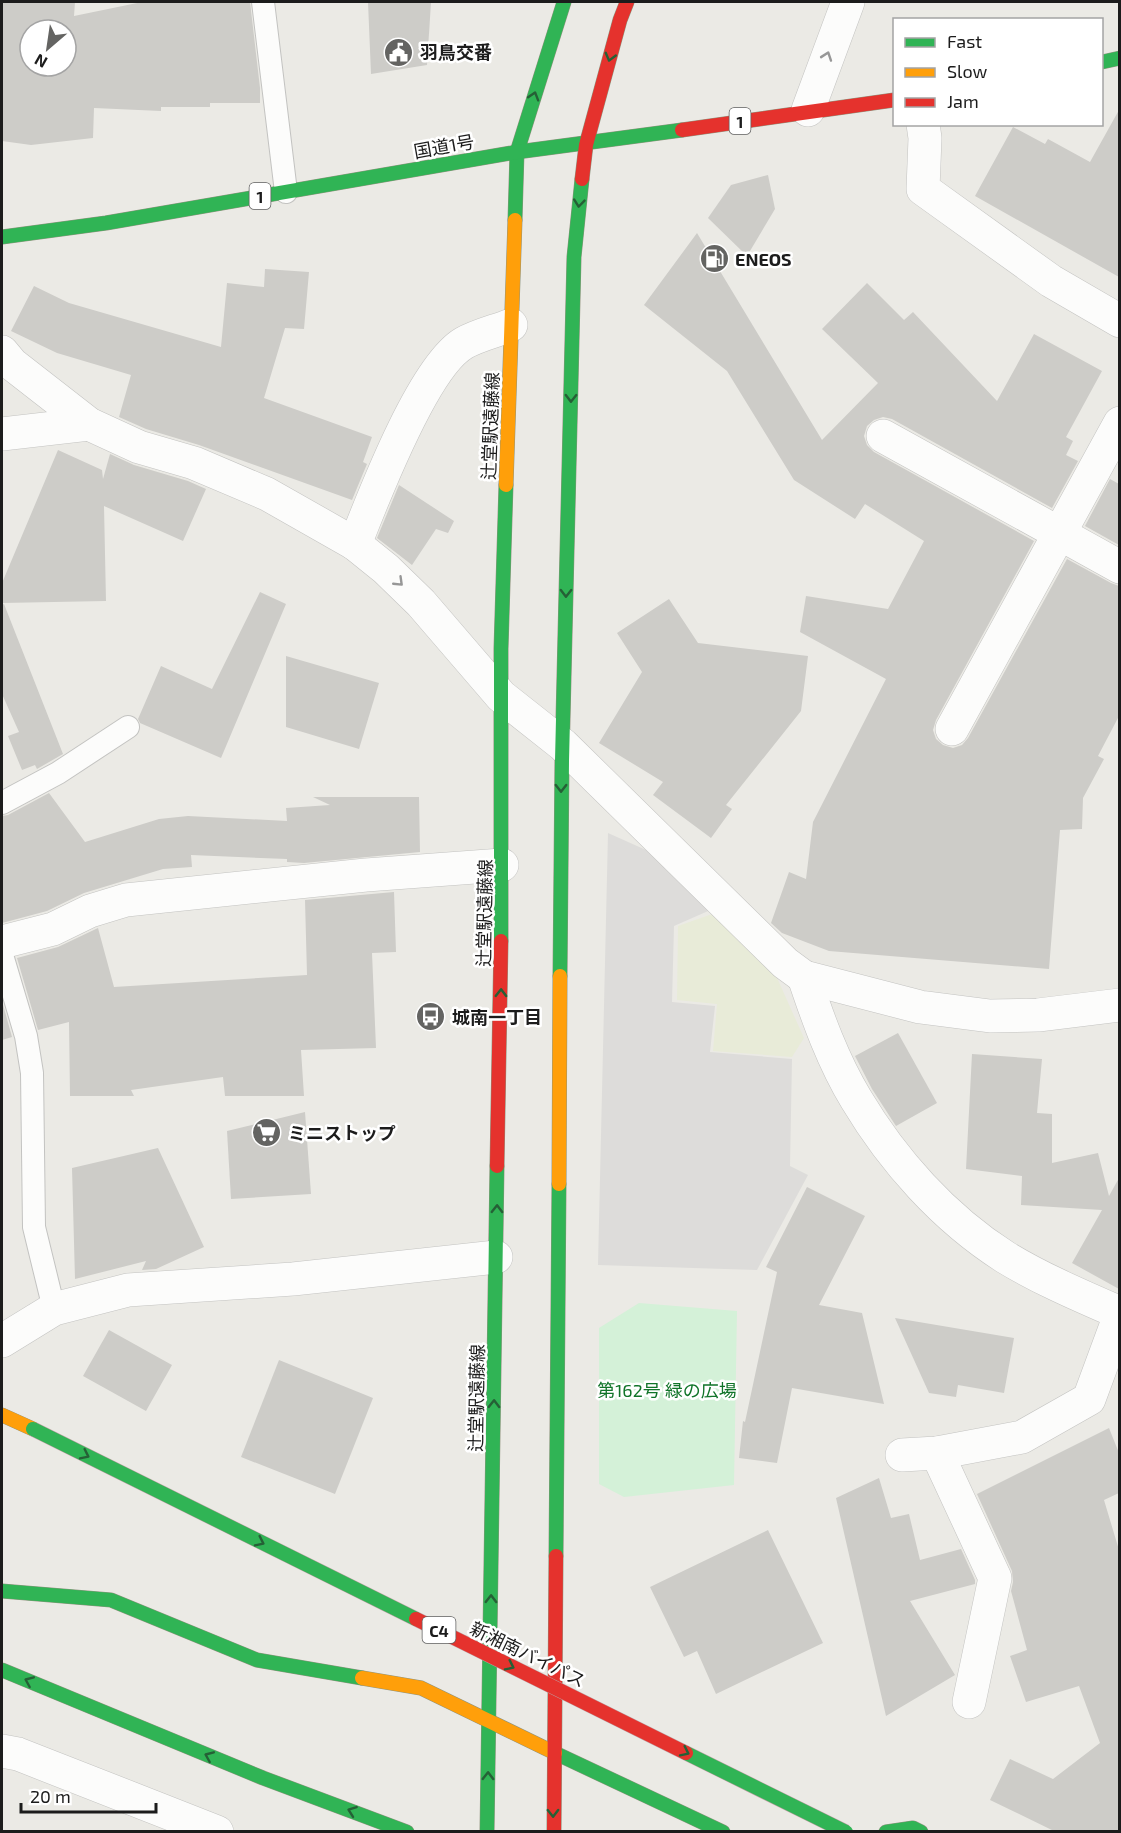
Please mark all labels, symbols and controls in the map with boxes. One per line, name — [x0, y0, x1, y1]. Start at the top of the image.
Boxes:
north arrow — [18, 18, 78, 78]
legend — [893, 18, 1103, 126]
text: Fast — [947, 30, 982, 52]
public building icon: 羽鳥交番 — [383, 36, 415, 68]
place label: 羽鳥交番 — [420, 41, 492, 63]
text: N — [31, 50, 50, 73]
one-way arrow — [819, 51, 832, 61]
one-way arrow — [604, 52, 617, 62]
text: Slow — [947, 60, 988, 82]
text: Jam — [947, 90, 979, 112]
one-way arrow — [527, 91, 539, 102]
road number: 1 — [730, 108, 750, 134]
street label: 国道1号 — [412, 130, 476, 162]
road number: 1 — [250, 183, 270, 209]
one-way arrow — [574, 198, 586, 208]
fuel station icon: ENEOS — [698, 243, 730, 275]
place label: ENEOS — [735, 248, 792, 270]
street label: 辻堂駅遠藤線 — [477, 372, 503, 480]
one-way arrow — [565, 393, 577, 402]
one-way arrow — [393, 575, 403, 586]
one-way arrow — [560, 588, 573, 597]
one-way arrow — [555, 783, 567, 792]
street label: 辻堂駅遠藤線 — [472, 859, 496, 967]
one-way arrow — [494, 988, 507, 997]
bus stop icon: 城南一丁目 — [415, 1001, 447, 1033]
place label: 城南一丁目 — [452, 1006, 542, 1028]
supermarket icon: ミニストップ — [251, 1117, 283, 1149]
place label: ミニストップ — [288, 1122, 396, 1144]
one-way arrow — [491, 1204, 503, 1213]
street label: 辻堂駅遠藤線 — [464, 1344, 488, 1452]
park label: 第162号 緑の広場 — [597, 1379, 737, 1401]
one-way arrow — [488, 1399, 500, 1408]
one-way arrow — [79, 1448, 90, 1460]
one-way arrow — [254, 1534, 265, 1546]
one-way arrow — [485, 1594, 497, 1603]
road number: C4 — [422, 1617, 456, 1643]
street label: 新湘南バイパス — [467, 1617, 589, 1691]
one-way arrow — [504, 1658, 515, 1670]
one-way arrow — [24, 1676, 35, 1688]
one-way arrow — [679, 1745, 689, 1756]
one-way arrow — [204, 1751, 215, 1763]
one-way arrow — [482, 1771, 494, 1780]
scale bar — [21, 1776, 156, 1814]
text: 20 m — [30, 1785, 71, 1807]
one-way arrow — [347, 1806, 358, 1819]
one-way arrow — [547, 1808, 559, 1817]

